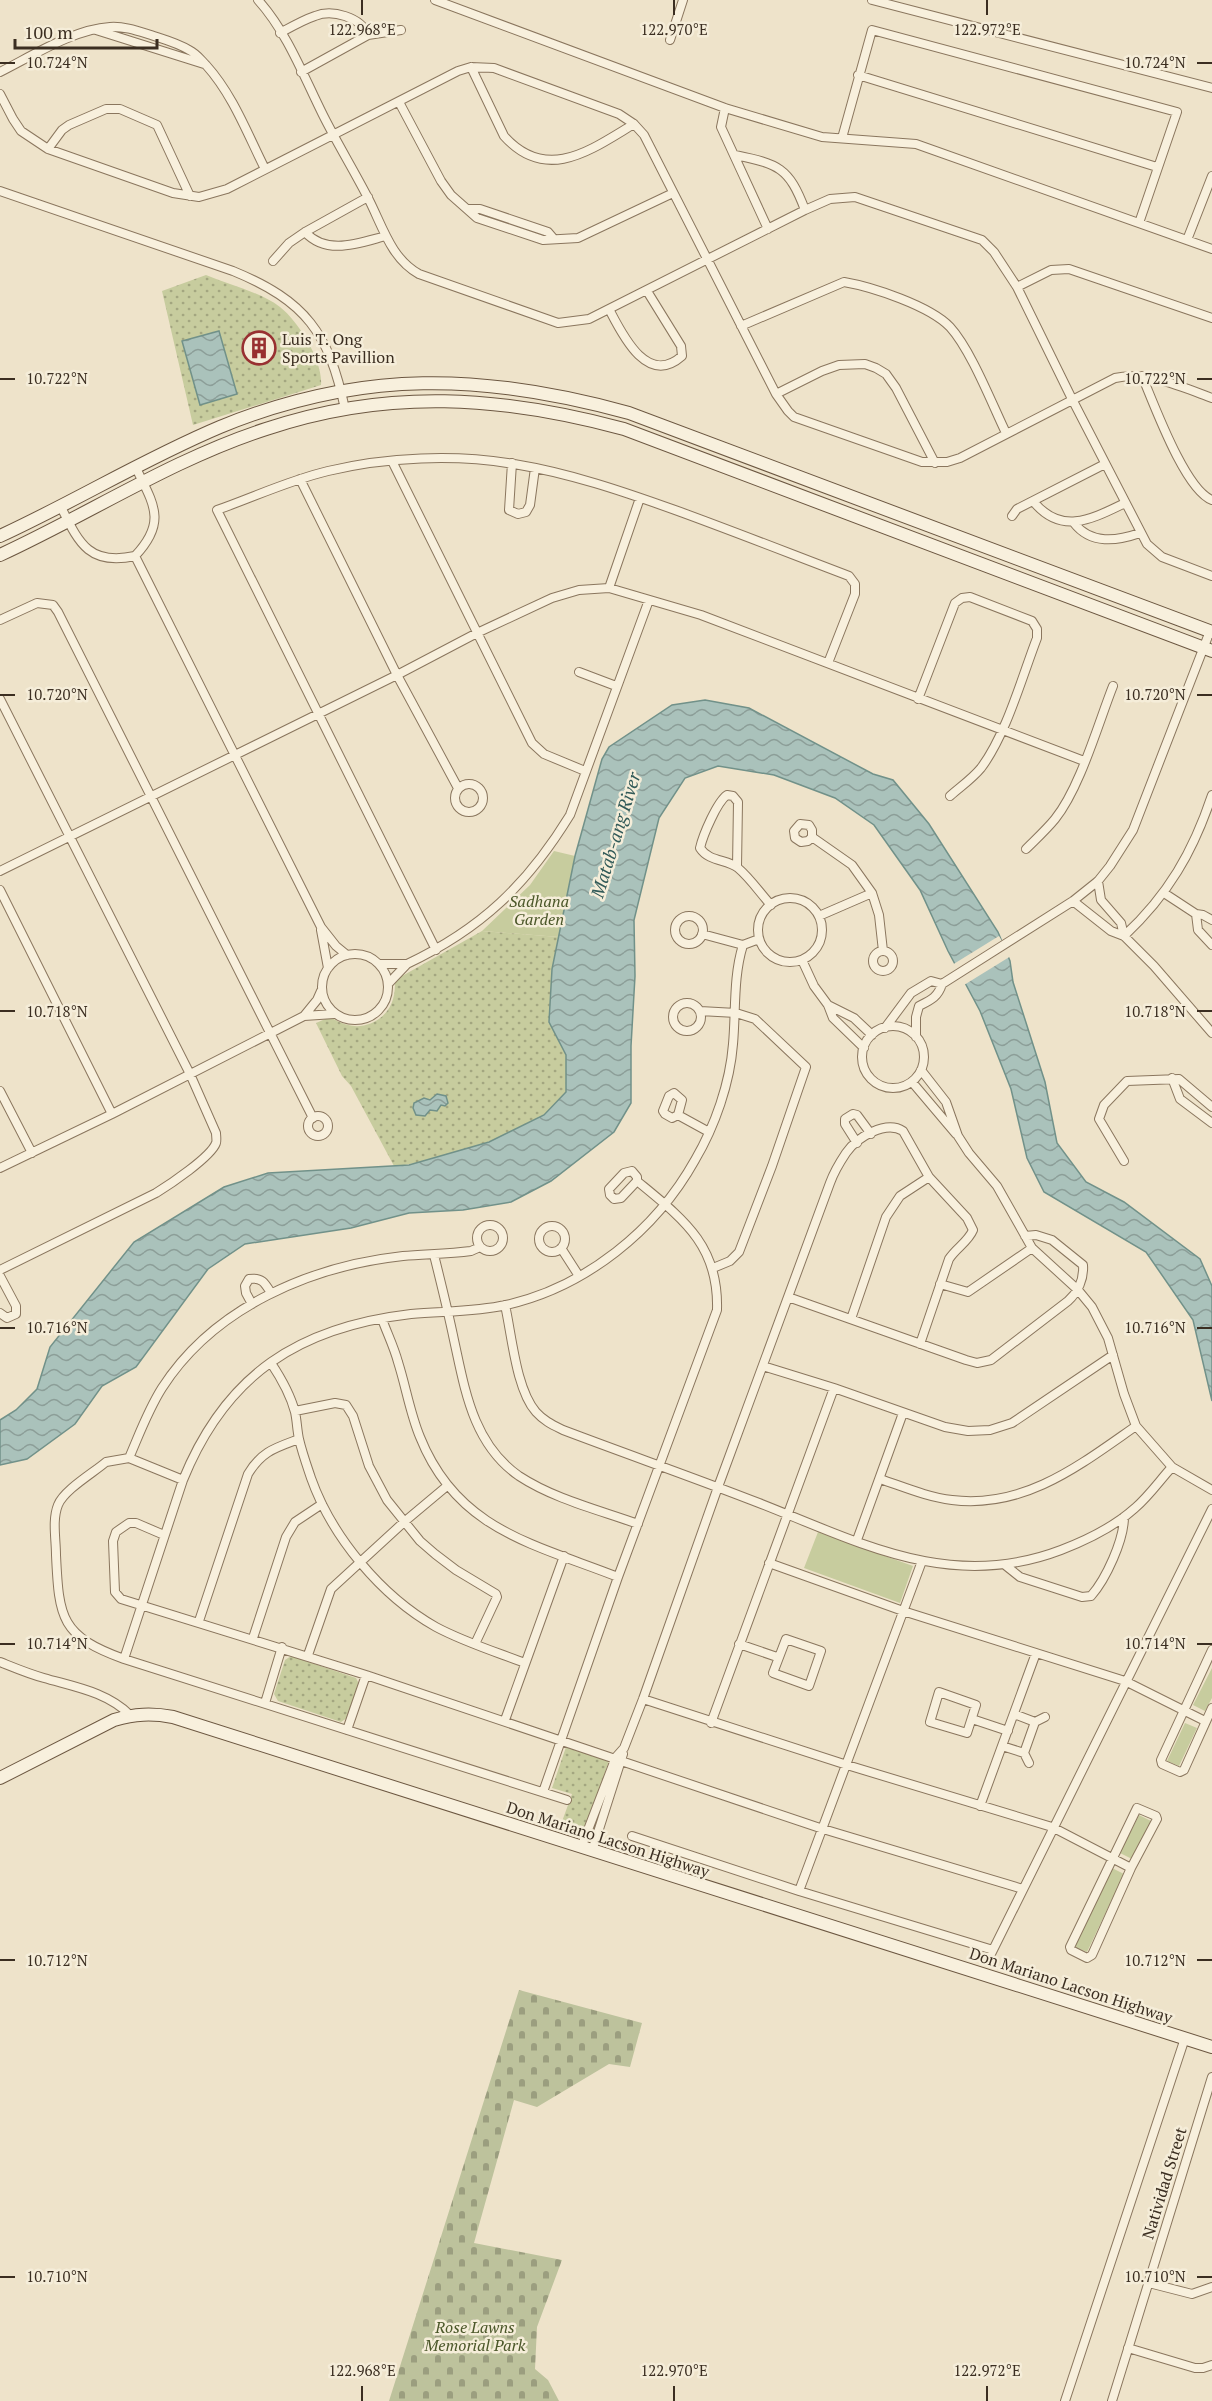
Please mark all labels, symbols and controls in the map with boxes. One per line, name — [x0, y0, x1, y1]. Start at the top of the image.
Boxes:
scale bar — [15, 12, 158, 50]
text: 122.968°E — [328, 19, 396, 39]
text: 122.970°E — [640, 19, 708, 39]
text: 122.972°E — [953, 19, 1021, 39]
text: 100 m — [24, 20, 73, 44]
text: 10.724°N — [26, 52, 88, 72]
text: 10.724°N — [1124, 52, 1186, 72]
place label: Luis T. Ong Sports Pavillion — [282, 328, 395, 368]
building icon: Luis T. Ong Sports Pavillion — [241, 330, 277, 366]
text: 10.722°N — [26, 368, 88, 388]
text: 10.722°N — [1124, 368, 1186, 388]
text: 10.720°N — [26, 684, 88, 704]
text: 10.720°N — [1124, 684, 1186, 704]
water label: Matab-ang River — [584, 768, 646, 902]
park label: Sadhana Garden — [509, 890, 569, 930]
text: 10.718°N — [26, 1001, 88, 1021]
text: 10.718°N — [1124, 1001, 1186, 1021]
text: 10.716°N — [26, 1317, 88, 1337]
text: 10.716°N — [1124, 1317, 1186, 1337]
text: 10.714°N — [26, 1633, 88, 1653]
text: 10.714°N — [1124, 1633, 1186, 1653]
street label: Don Mariano Lacson Highway — [504, 1796, 713, 1883]
street label: Don Mariano Lacson Highway — [967, 1942, 1176, 2029]
text: 10.712°N — [26, 1950, 88, 1970]
text: 10.712°N — [1124, 1950, 1186, 1970]
street label: Natividad Street — [1137, 2124, 1191, 2242]
text: 10.710°N — [26, 2266, 88, 2286]
text: 10.710°N — [1124, 2266, 1186, 2286]
park label: Rose Lawns Memorial Park — [424, 2316, 526, 2356]
text: 122.968°E — [328, 2360, 396, 2380]
text: 122.970°E — [640, 2360, 708, 2380]
text: 122.972°E — [953, 2360, 1021, 2380]

